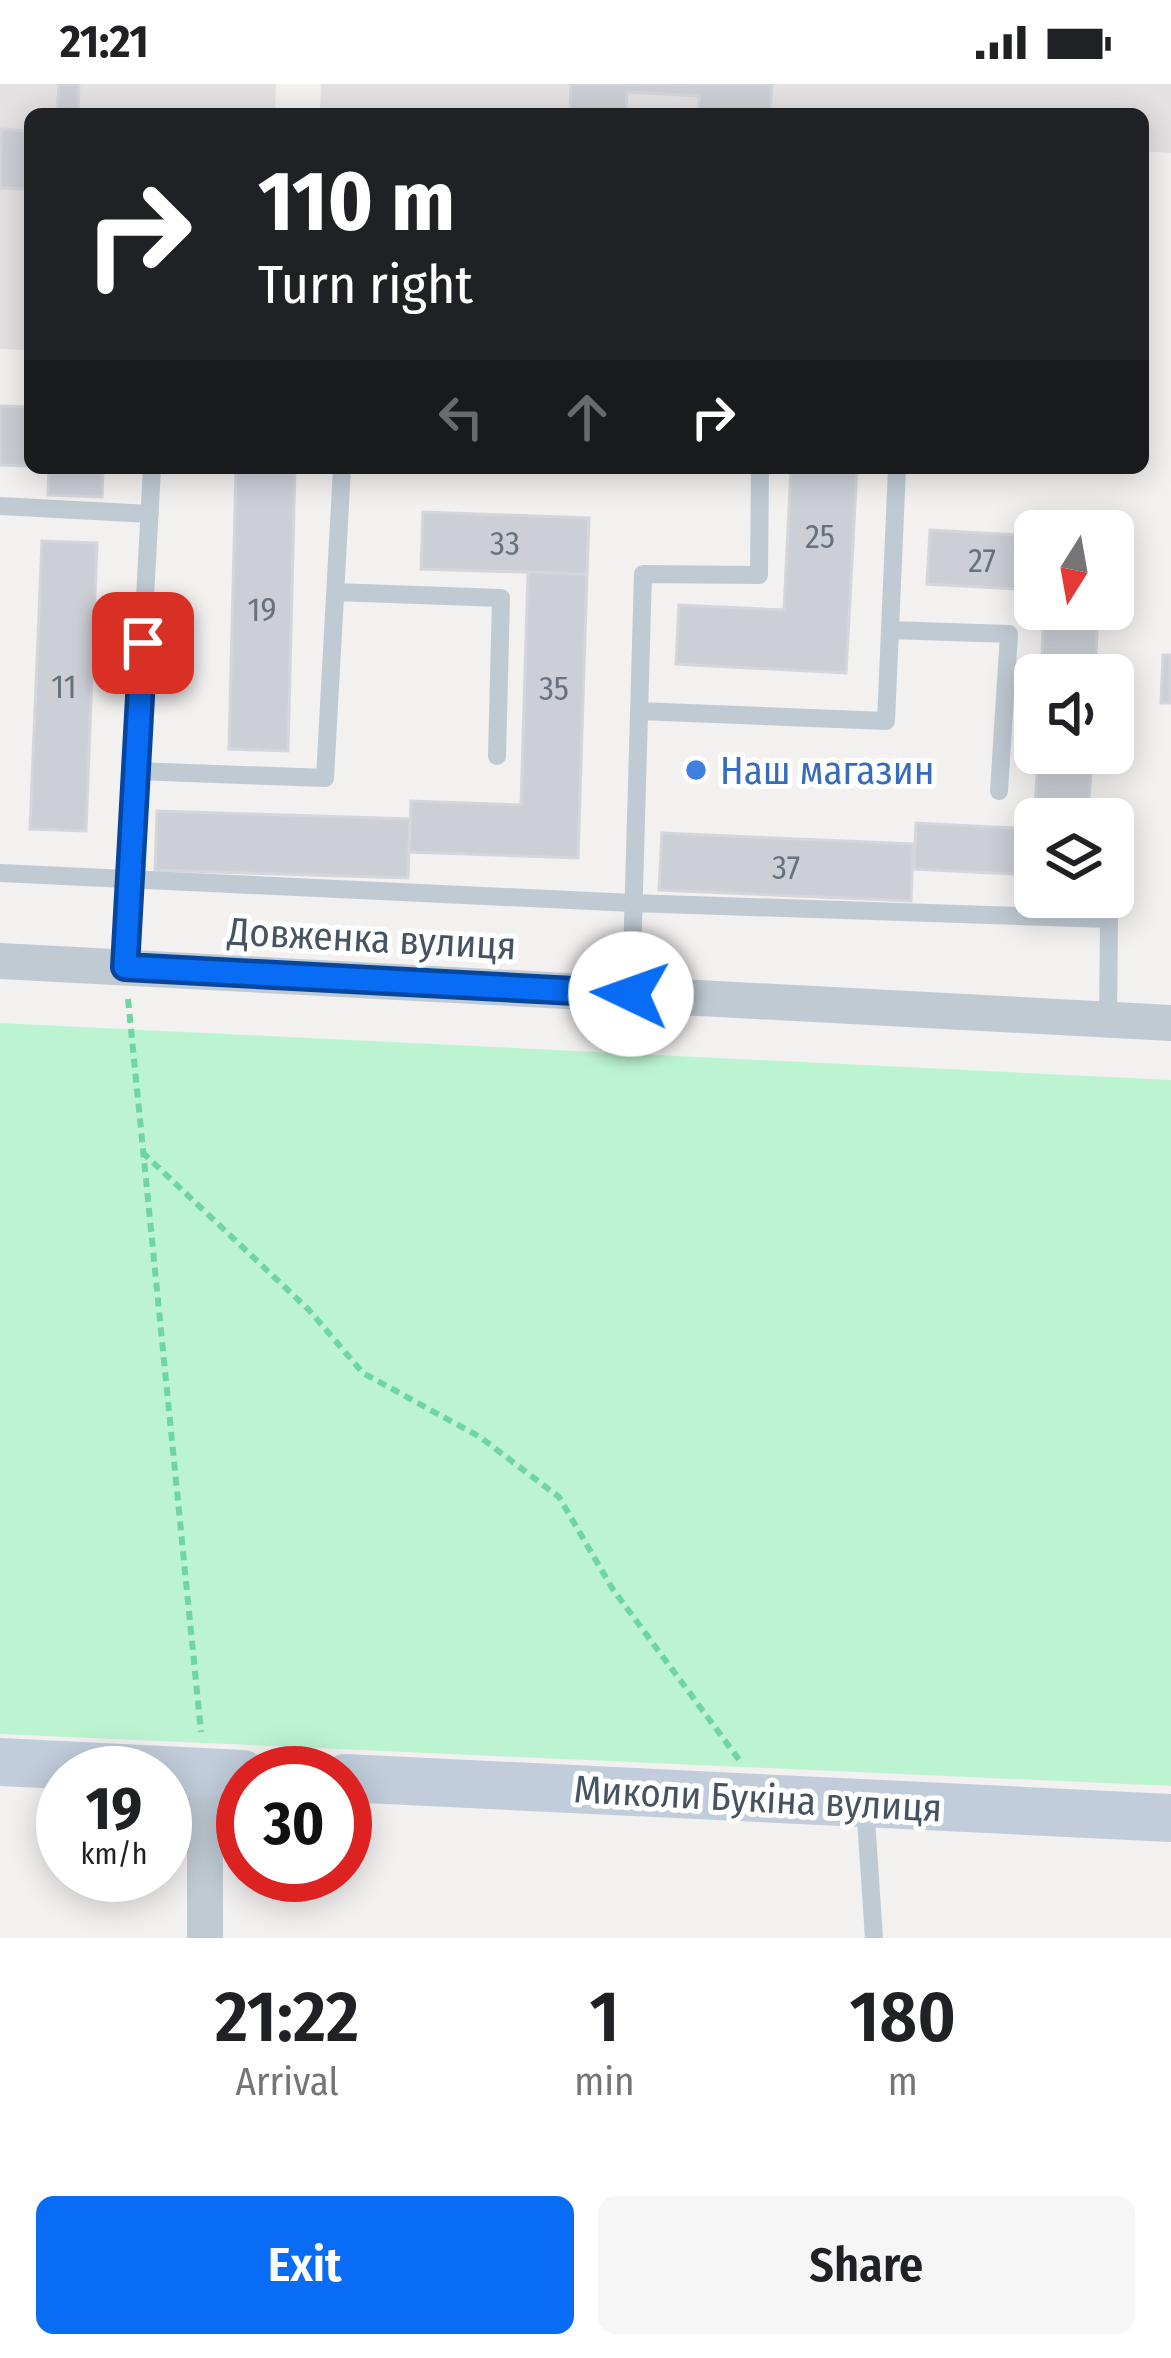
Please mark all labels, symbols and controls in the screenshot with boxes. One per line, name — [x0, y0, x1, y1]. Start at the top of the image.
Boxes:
text: 21:21 — [60, 15, 149, 69]
text: 110 m — [258, 151, 455, 252]
icon: right — [60, 156, 216, 312]
text: Turn right — [258, 253, 473, 317]
icon: left — [428, 384, 494, 450]
icon: ahead — [554, 384, 620, 450]
icon: right — [680, 384, 746, 450]
north arrow — [1014, 510, 1134, 630]
map controls — [1014, 510, 1134, 918]
house number: 25 — [805, 517, 835, 557]
house number: 33 — [490, 524, 520, 564]
house number: 27 — [968, 541, 996, 581]
house number: 19 — [248, 590, 276, 630]
pin — [92, 592, 194, 694]
icon: arrive — [110, 610, 176, 676]
button: sound — [1014, 654, 1134, 774]
house number: 11 — [51, 667, 77, 707]
house number: 35 — [539, 669, 569, 709]
place label: Наш магазин — [720, 748, 934, 794]
marker: Наш магазин — [683, 757, 709, 783]
button: layers — [1014, 798, 1134, 918]
house number: 37 — [772, 848, 800, 888]
street label: Довженка вулиця — [226, 908, 517, 970]
position arrow — [568, 931, 694, 1057]
speed limit sign: 30 — [216, 1746, 372, 1902]
street label: Миколи Букіна вулиця — [573, 1766, 943, 1832]
text: 19 — [86, 1773, 142, 1845]
text: km/h — [81, 1836, 147, 1872]
text: 21:22 — [215, 1974, 359, 2060]
text: 1 — [589, 1974, 619, 2060]
text: 180 — [850, 1974, 956, 2060]
text: Arrival — [235, 2059, 339, 2105]
text: min — [574, 2059, 635, 2105]
text: m — [888, 2059, 918, 2105]
button: Exit — [36, 2196, 574, 2334]
button: Share — [598, 2196, 1135, 2334]

